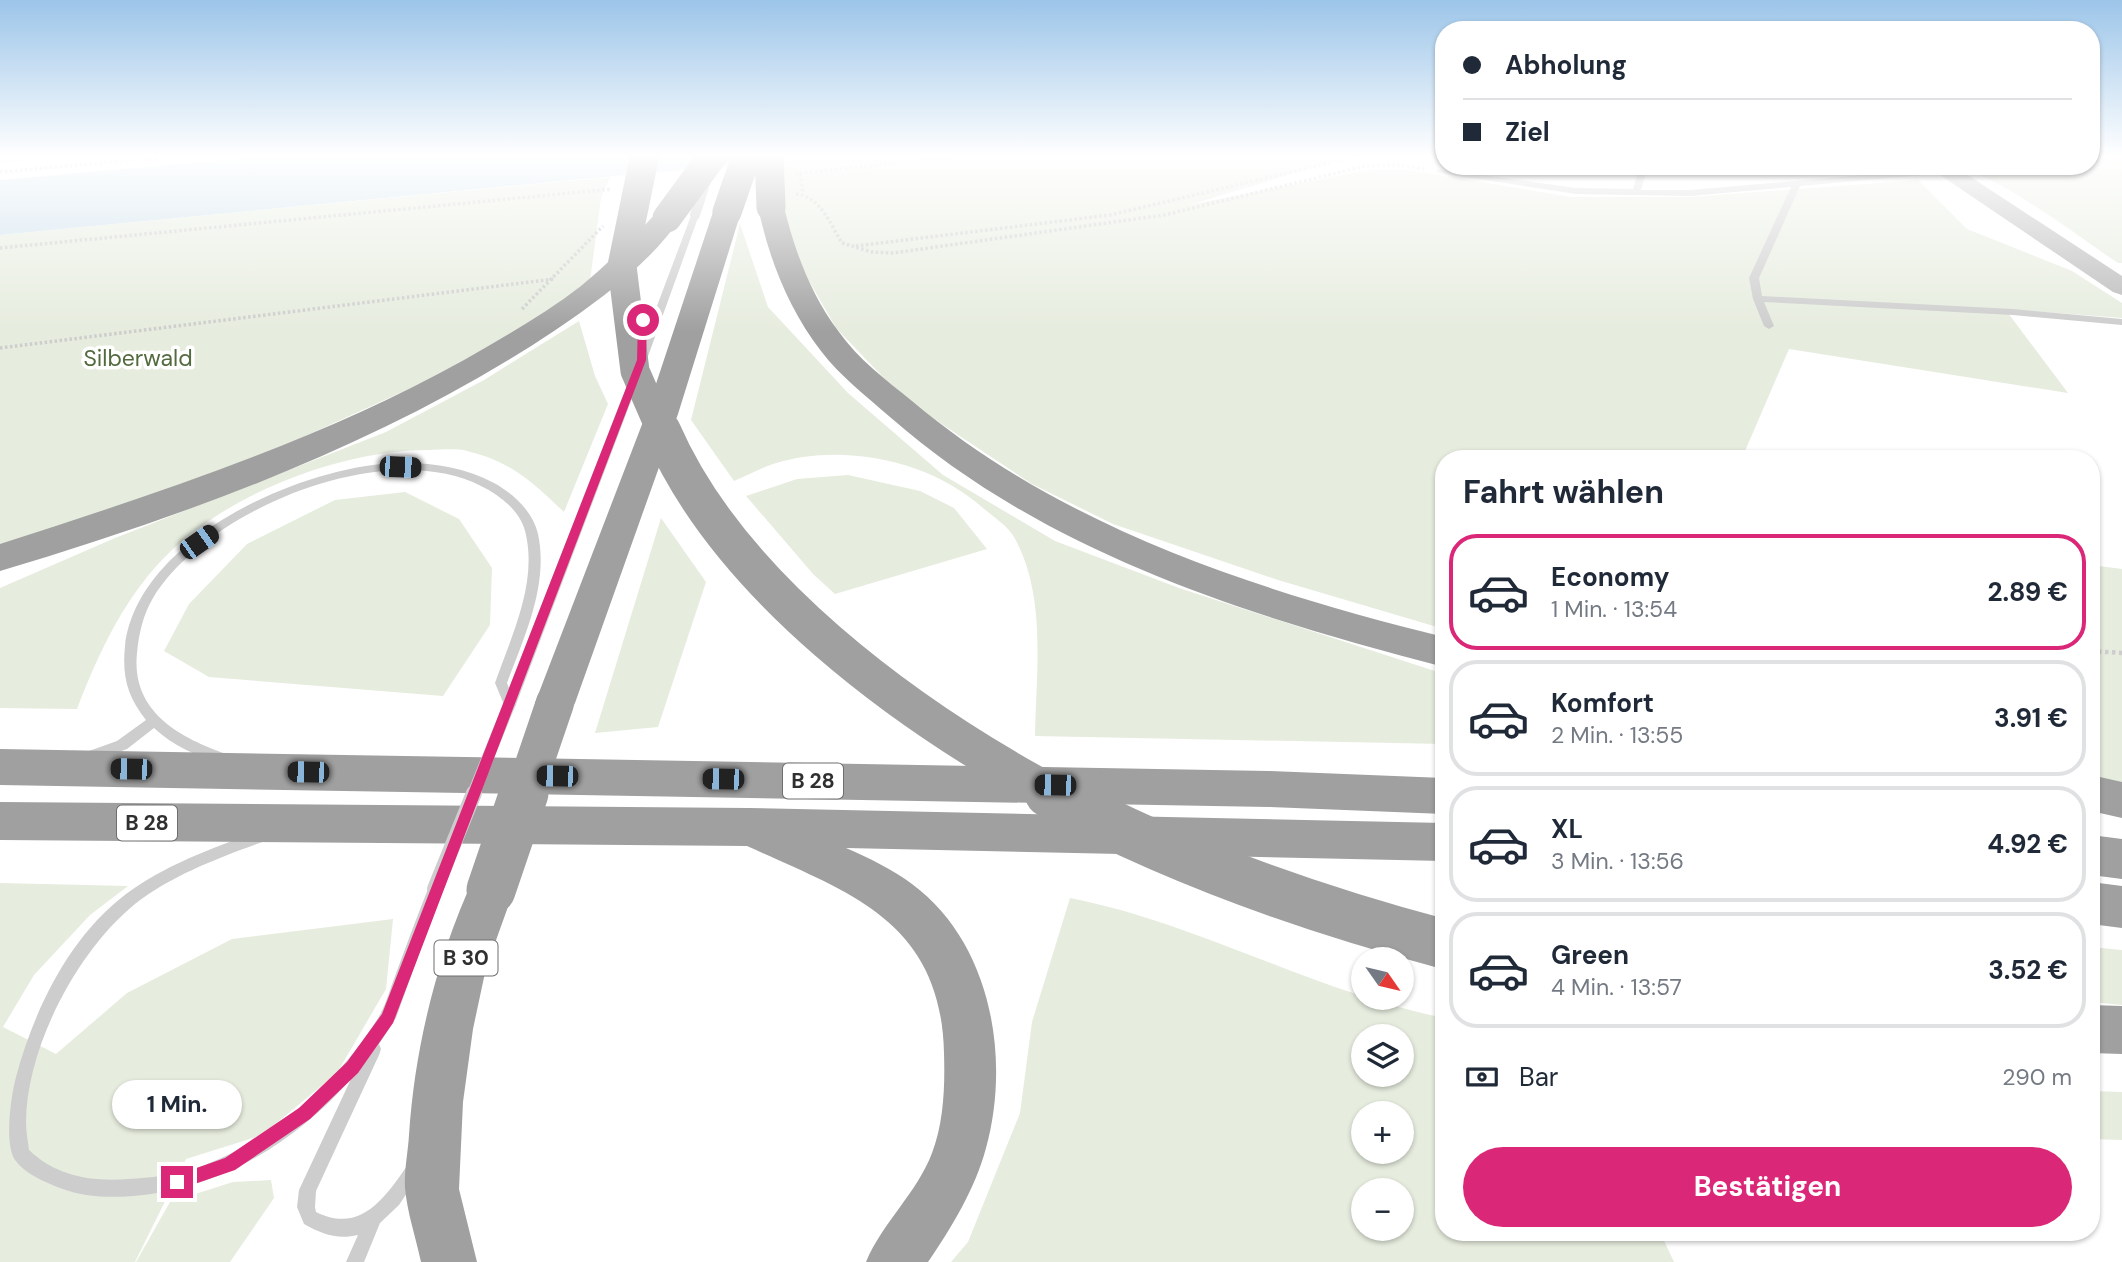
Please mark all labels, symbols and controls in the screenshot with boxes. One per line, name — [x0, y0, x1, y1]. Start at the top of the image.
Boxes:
text: Abholung — [1505, 48, 1627, 82]
text: Ziel — [1505, 115, 1550, 149]
route start — [627, 304, 659, 336]
park label: Silberwald — [83, 343, 193, 373]
car — [379, 456, 422, 478]
text: Fahrt wählen — [1463, 471, 1664, 513]
car — [176, 521, 223, 563]
text: Economy — [1551, 560, 1669, 594]
icon: car — [1467, 561, 1530, 624]
text: 2.89 € — [1987, 575, 2068, 609]
text: 1 Min. · 13:54 — [1551, 594, 1677, 624]
text: Komfort — [1551, 686, 1654, 720]
icon: car — [1467, 687, 1530, 750]
text: 3.91 € — [1994, 701, 2068, 735]
text: 2 Min. · 13:55 — [1551, 720, 1683, 750]
car — [110, 758, 153, 780]
car — [287, 761, 330, 783]
road number: B 28 — [783, 764, 843, 798]
car — [536, 765, 579, 787]
car — [702, 768, 745, 790]
car — [1034, 774, 1077, 796]
road number: B 28 — [117, 806, 177, 840]
text: XL — [1551, 812, 1583, 846]
icon: car — [1467, 813, 1530, 876]
text: 4.92 € — [1987, 827, 2068, 861]
text: 3 Min. · 13:56 — [1551, 846, 1684, 876]
text: Green — [1551, 938, 1629, 972]
icon: car — [1467, 939, 1530, 1002]
road number: B 30 — [434, 940, 498, 976]
north arrow — [1351, 947, 1414, 1010]
map controls — [1351, 947, 1414, 1241]
text: 3.52 € — [1988, 953, 2068, 987]
text: 4 Min. · 13:57 — [1551, 972, 1682, 1002]
button: layers — [1351, 1024, 1414, 1087]
icon: cash — [1463, 1058, 1501, 1096]
text: Bar — [1519, 1060, 1558, 1094]
text: 290 m — [2002, 1062, 2072, 1092]
callout: 1 Min. — [112, 1080, 242, 1130]
text: 1 Min. — [147, 1089, 207, 1119]
button: + — [1351, 1101, 1414, 1164]
button: Bestätigen — [1463, 1147, 2072, 1227]
route end — [161, 1166, 193, 1198]
button: − — [1351, 1178, 1414, 1241]

